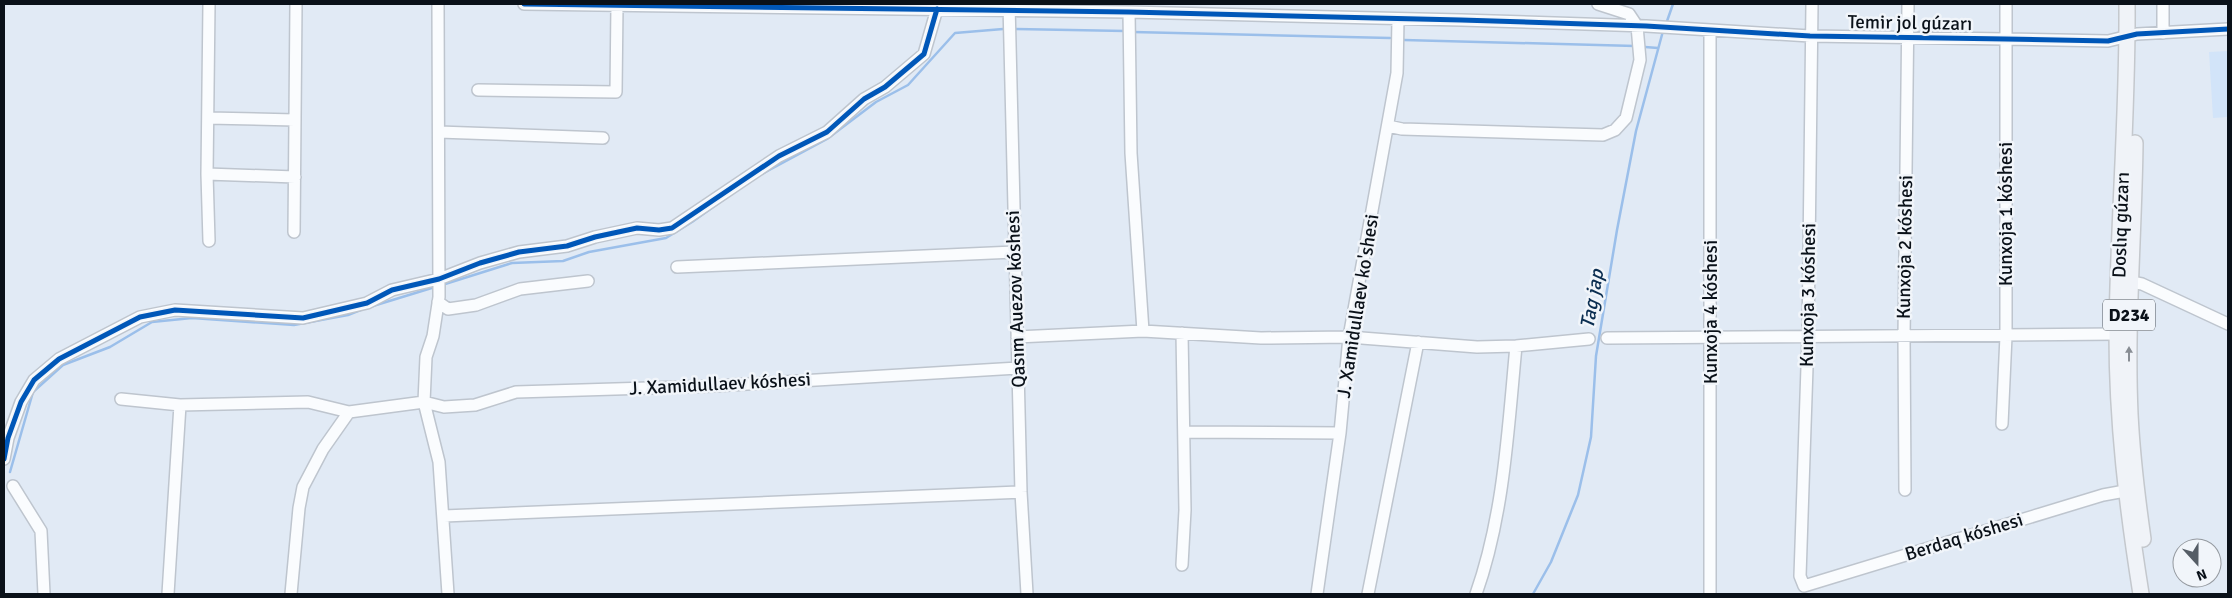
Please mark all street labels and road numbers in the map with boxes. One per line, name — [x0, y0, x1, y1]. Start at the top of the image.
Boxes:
street label: Temir jol gúzarı — [1847, 10, 1973, 36]
street label: Kunxoja 1 kóshesi — [1994, 142, 2018, 286]
street label: Doslıq gúzarı — [2107, 171, 2135, 279]
street label: Kunxoja 2 kóshesi — [1892, 175, 1918, 319]
street label: Qasım Auezov kóshesi — [1001, 210, 1031, 388]
street label: J. Xamidullaev ko'shesi — [1332, 212, 1384, 400]
street label: Kunxoja 3 kóshesi — [1795, 223, 1821, 367]
street label: Kunxoja 4 kóshesi — [1699, 240, 1723, 384]
road number: D234 — [2103, 300, 2155, 330]
street label: J. Xamidullaev kóshesi — [629, 367, 811, 401]
street label: Berdaq kóshesi — [1902, 508, 2026, 566]

